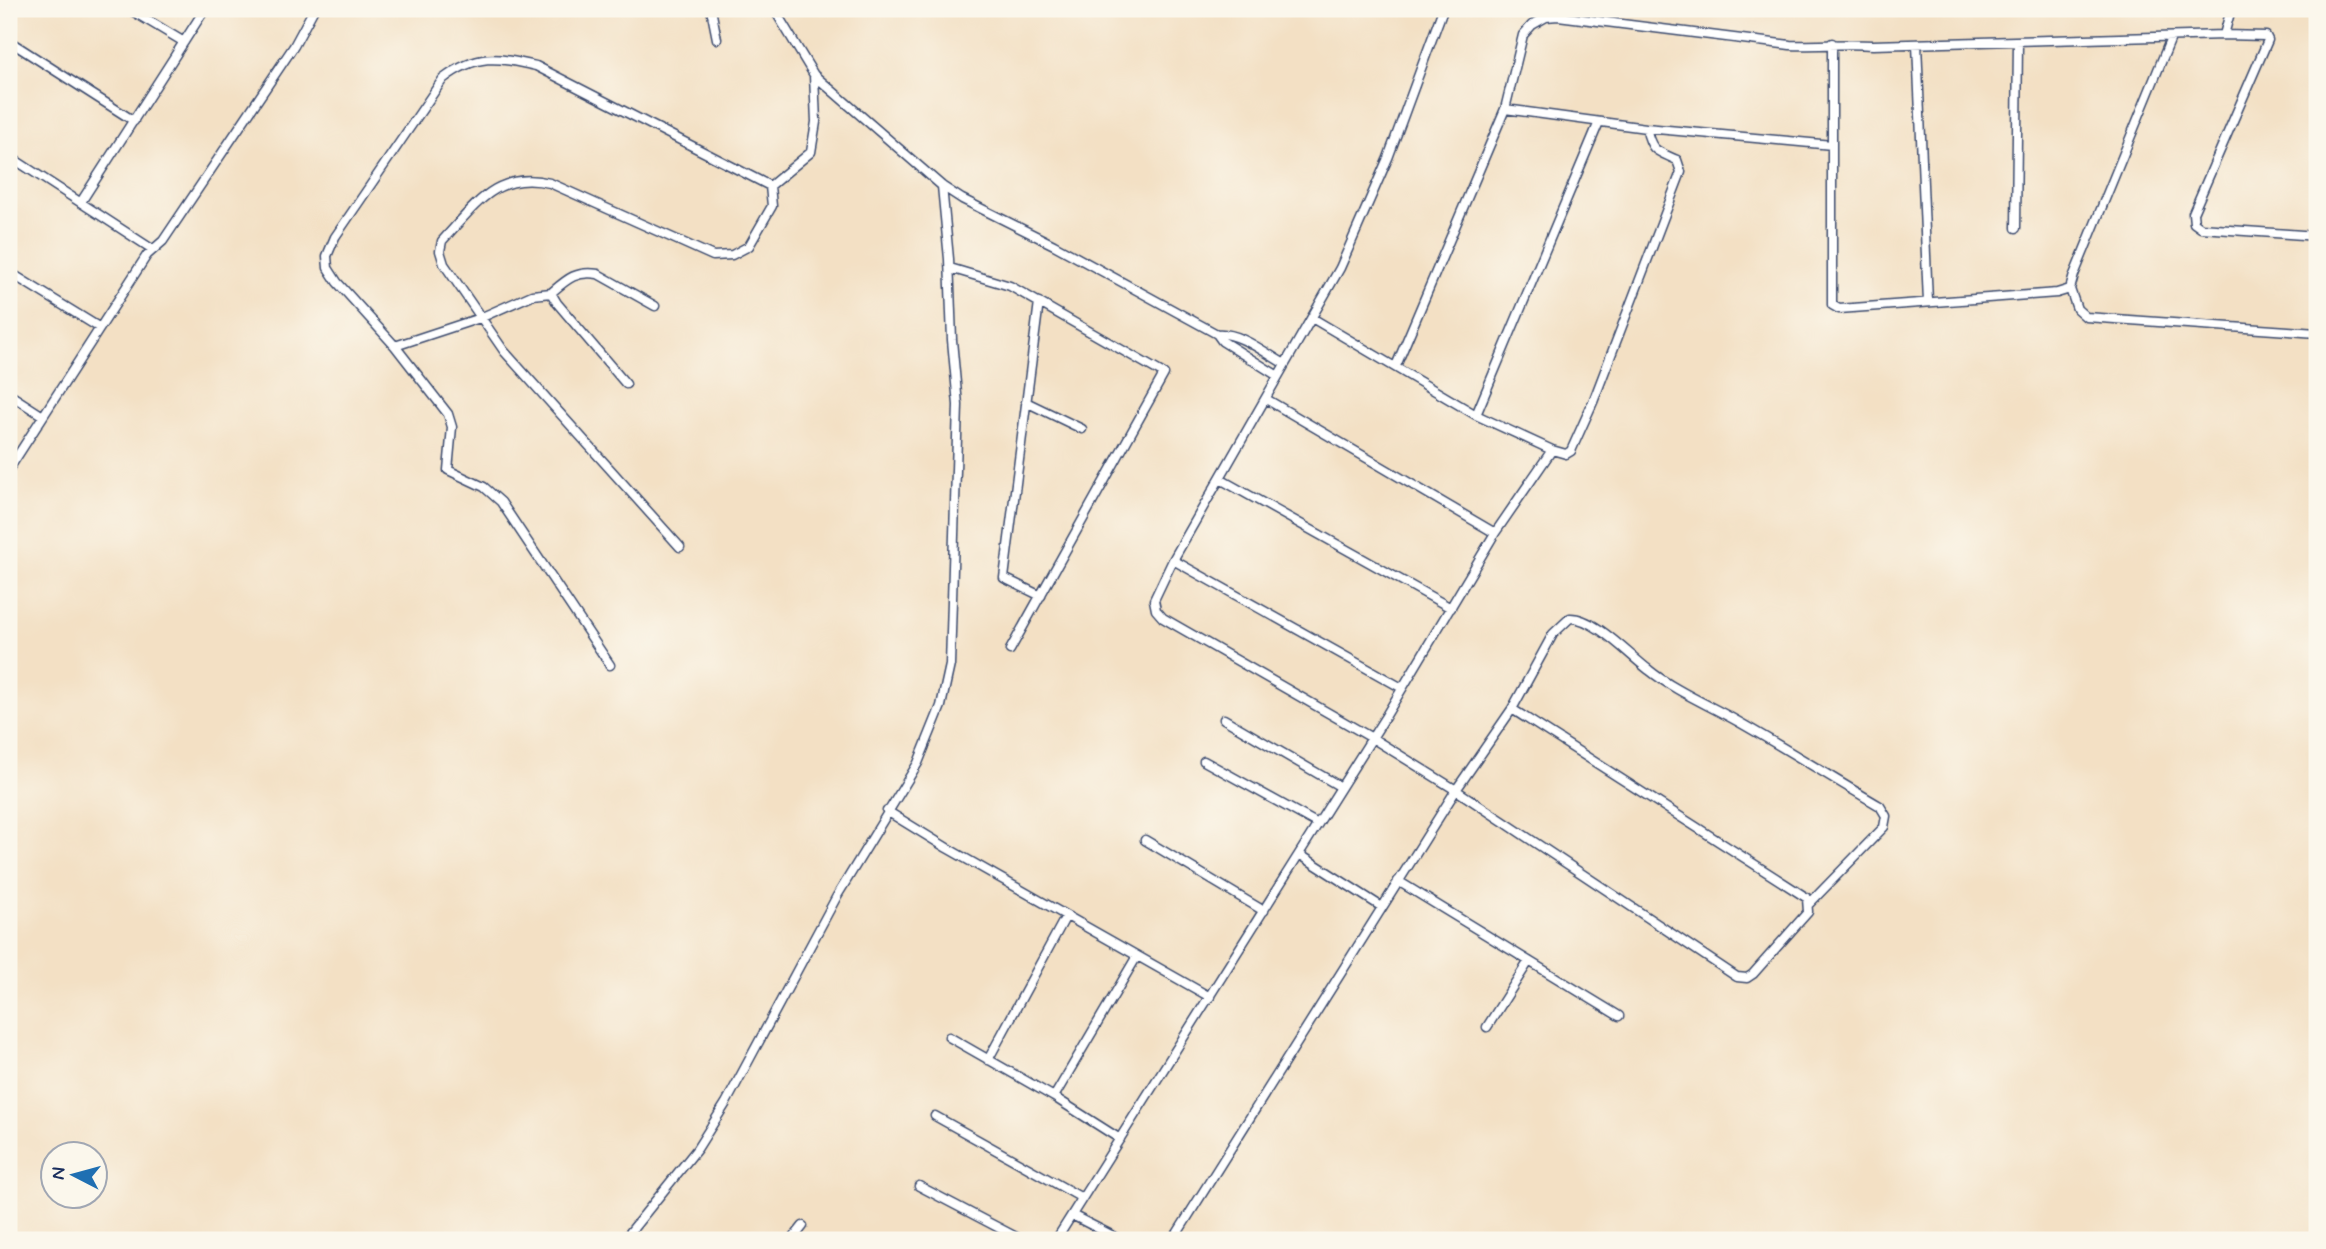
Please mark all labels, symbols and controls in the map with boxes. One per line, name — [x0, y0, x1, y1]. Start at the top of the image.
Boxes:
north arrow — [38, 1140, 108, 1210]
text: N — [45, 1166, 72, 1181]

